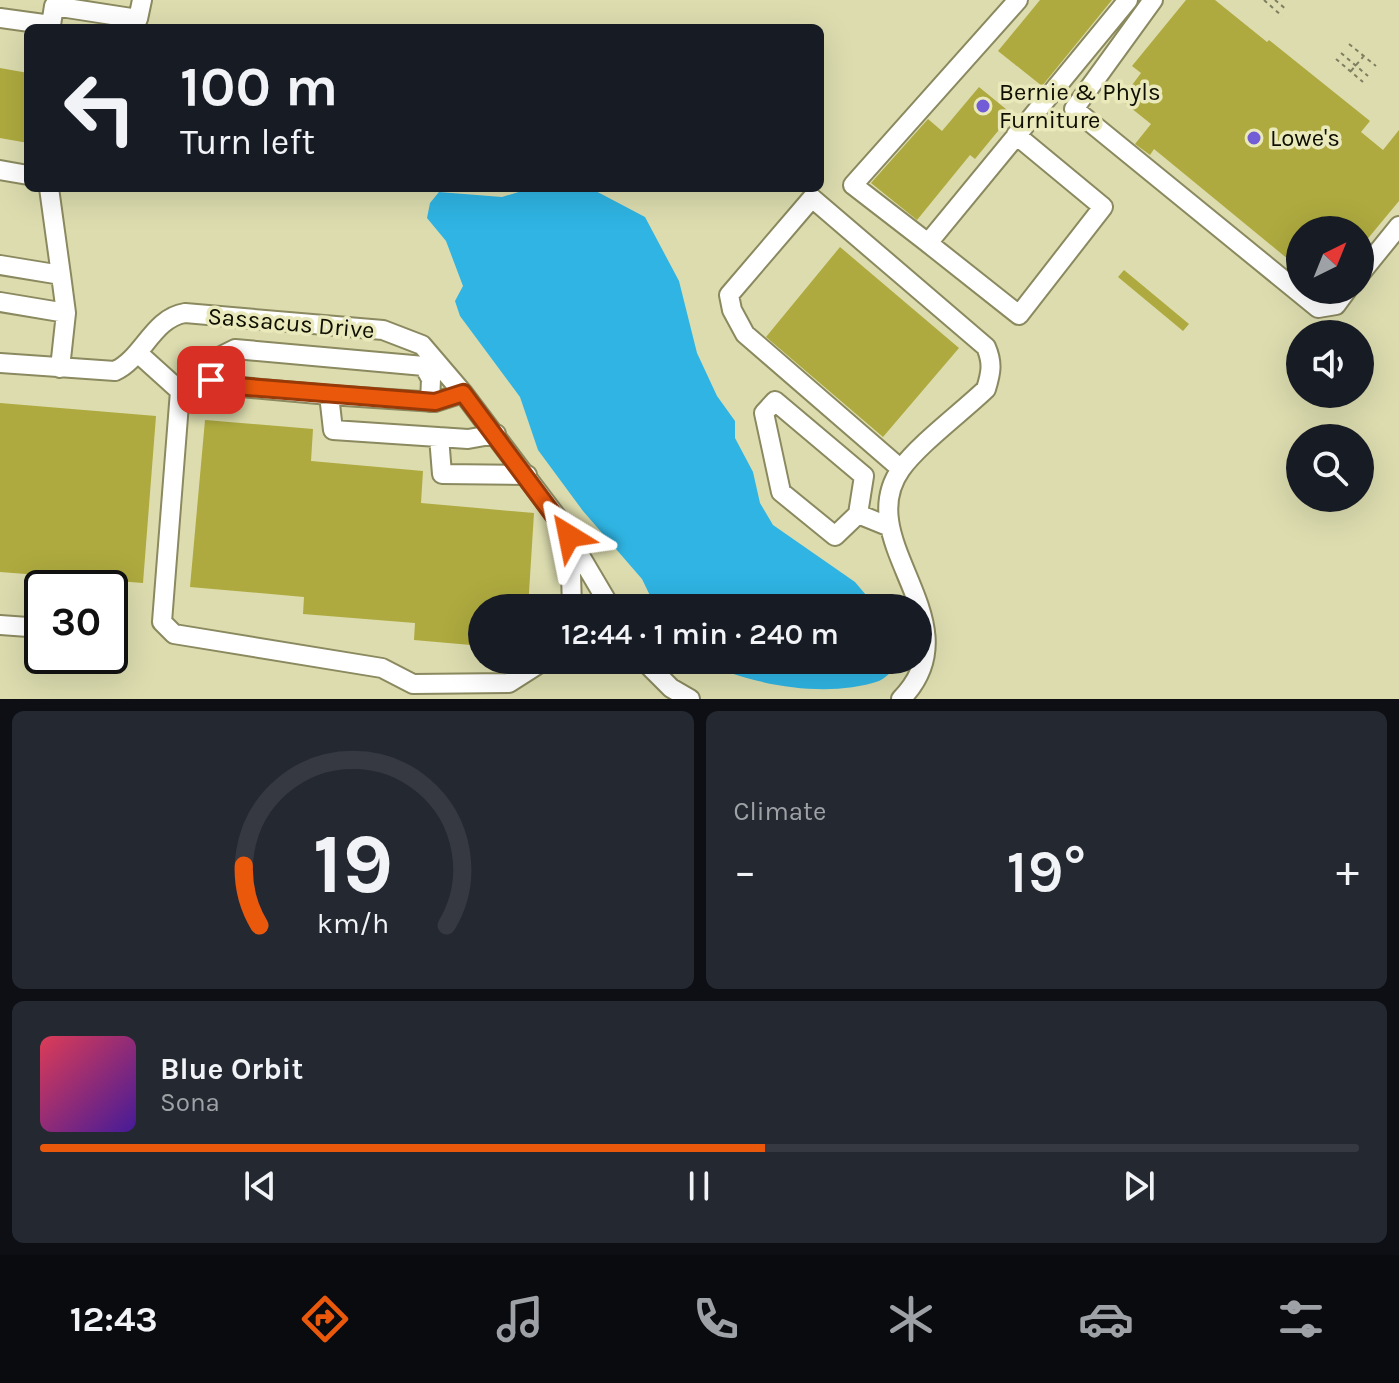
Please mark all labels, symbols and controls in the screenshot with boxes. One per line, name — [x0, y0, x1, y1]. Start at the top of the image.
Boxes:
text: 100 m — [180, 54, 338, 119]
icon: left — [48, 56, 152, 160]
place label: Bernie & Phyls Furniture — [999, 78, 1161, 134]
marker: Bernie & Phyls Furniture — [974, 97, 992, 115]
text: Turn left — [180, 121, 315, 163]
place label: Lowe's — [1270, 124, 1340, 152]
marker: Lowe's — [1245, 129, 1263, 147]
north arrow — [1286, 216, 1374, 304]
map controls — [1286, 216, 1374, 512]
street label: Sassacus Drive — [206, 302, 376, 344]
button: sound — [1286, 320, 1374, 408]
pin — [177, 346, 245, 414]
icon: arrive — [189, 358, 233, 402]
button: search — [1286, 424, 1374, 512]
position arrow — [527, 494, 611, 578]
speed limit sign: 30 — [24, 570, 128, 674]
text: 12:44 · 1 min · 240 m — [561, 616, 839, 652]
text: Climate — [734, 796, 826, 827]
text: 19 — [313, 816, 393, 913]
text: 19° — [1006, 837, 1086, 907]
text: − — [734, 846, 757, 897]
text: + — [1336, 846, 1359, 897]
text: km/h — [317, 907, 389, 940]
text: Blue Orbit — [160, 1051, 303, 1087]
text: Sona — [160, 1087, 220, 1118]
icon: previous — [238, 1164, 282, 1208]
icon: pause — [677, 1164, 721, 1208]
icon: next — [1117, 1164, 1161, 1208]
icon: directions — [297, 1291, 353, 1347]
icon: music — [492, 1291, 548, 1347]
icon: phone — [688, 1291, 744, 1347]
icon: climate — [883, 1291, 939, 1347]
icon: car — [1078, 1291, 1134, 1347]
icon: filters — [1273, 1291, 1329, 1347]
text: 12:43 — [70, 1298, 158, 1340]

